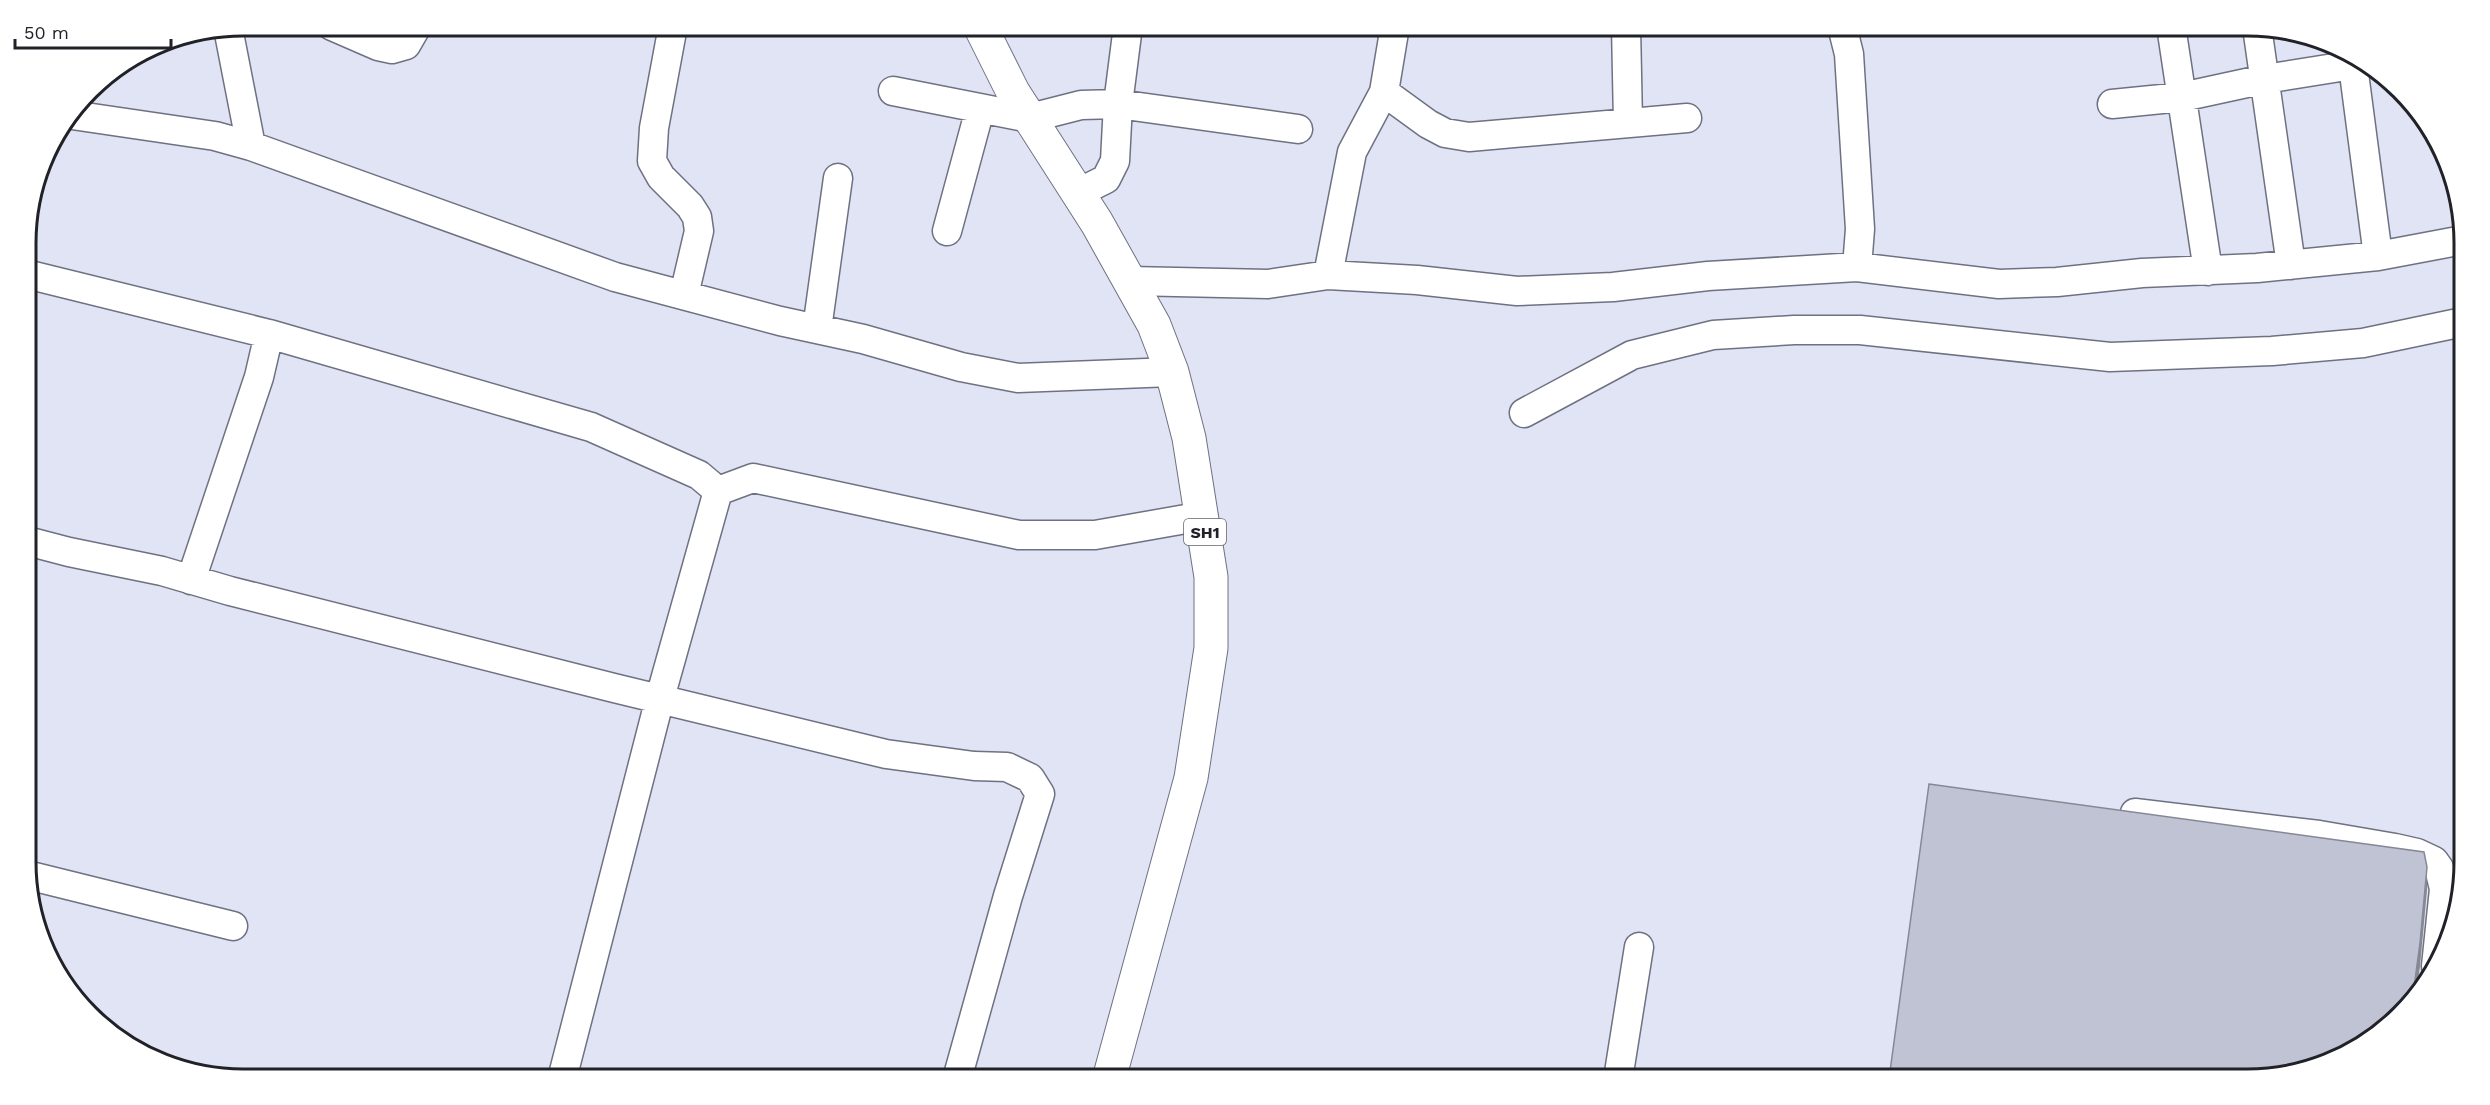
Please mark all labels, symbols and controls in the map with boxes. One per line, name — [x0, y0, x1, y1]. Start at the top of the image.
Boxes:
scale bar — [15, 12, 171, 50]
text: 50 m — [24, 22, 69, 43]
road number: SH1 — [1184, 519, 1226, 545]

